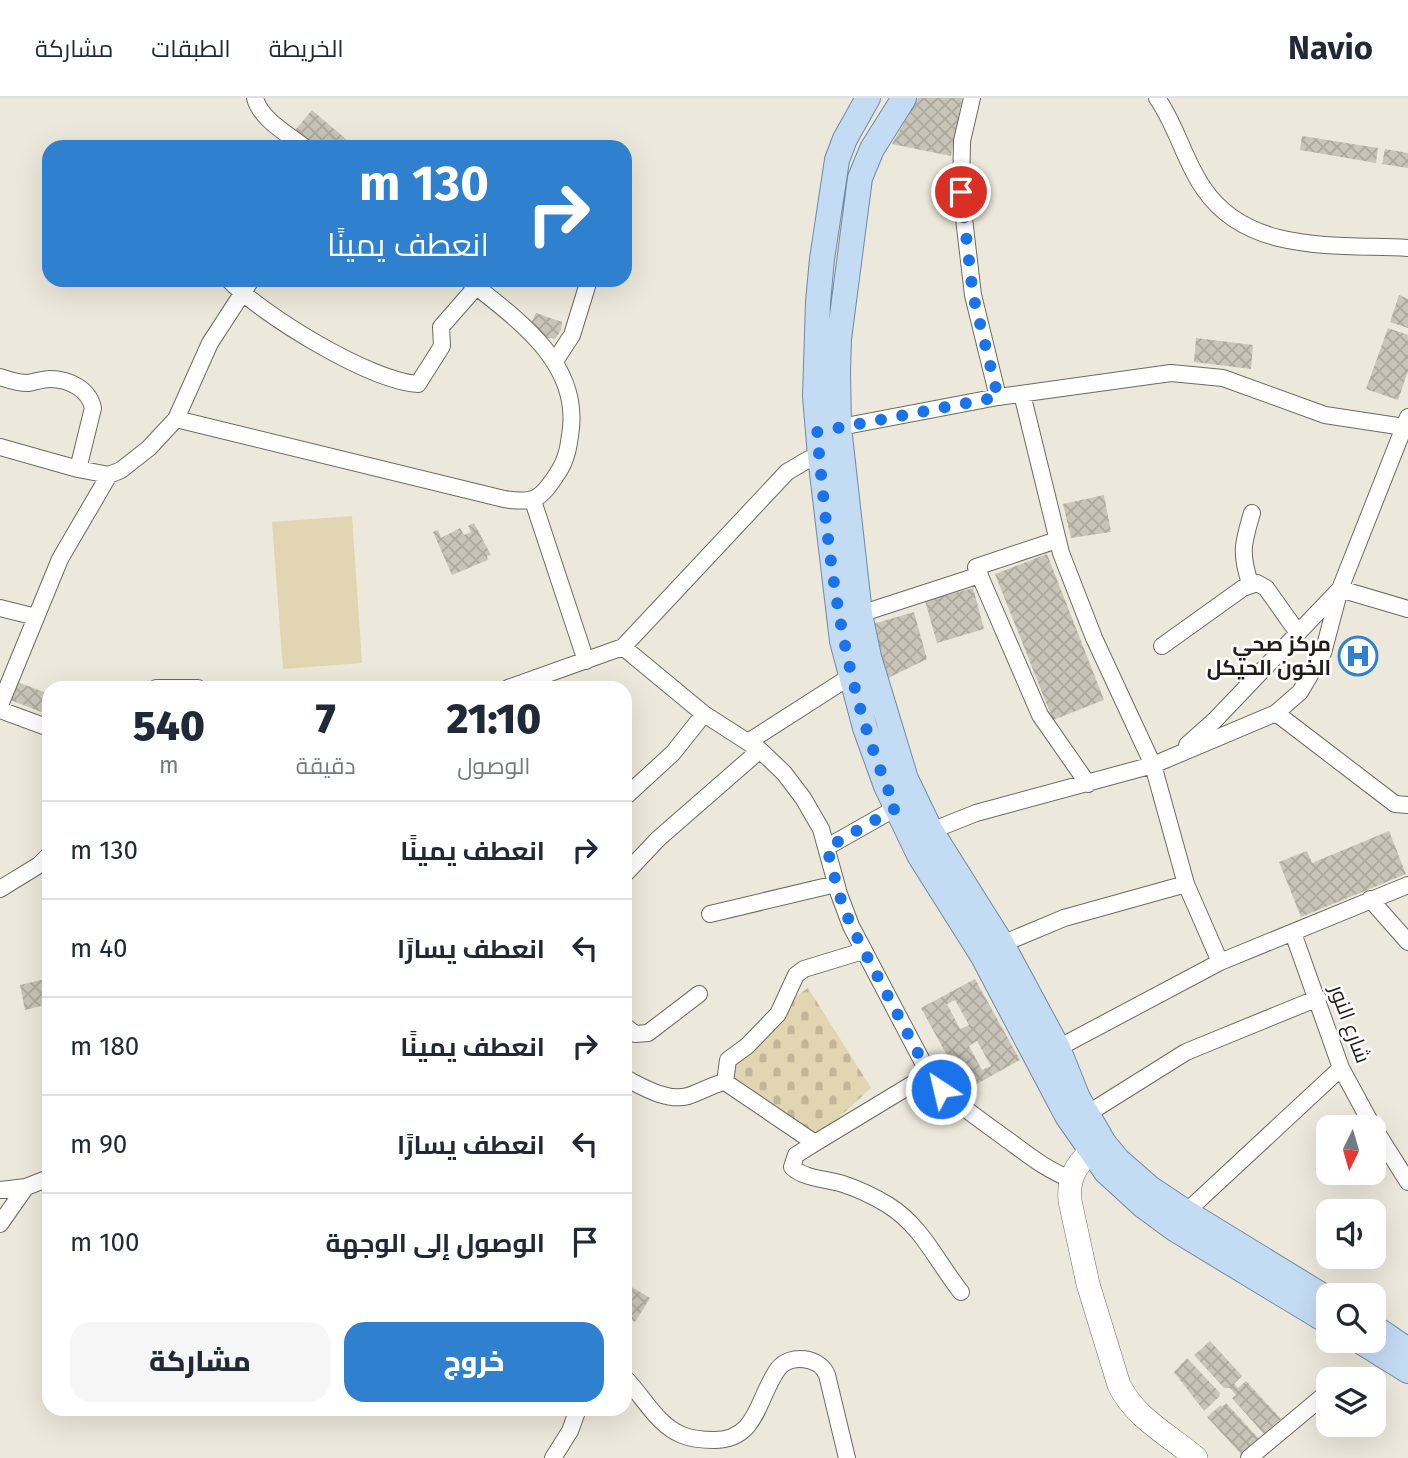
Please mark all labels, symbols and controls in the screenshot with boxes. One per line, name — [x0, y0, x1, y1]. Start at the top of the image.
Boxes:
text: Navio — [1288, 28, 1373, 68]
text: مشاركة — [35, 35, 113, 63]
text: الطبقات — [151, 35, 231, 63]
text: الخريطة — [269, 35, 344, 63]
text: 130 m — [359, 154, 489, 213]
pin — [931, 162, 991, 222]
icon: right — [513, 168, 604, 259]
icon: arrive — [942, 173, 980, 211]
text: انعطف يمينًا — [327, 226, 489, 264]
place label: مركز صحي الخون الحيكل — [1207, 631, 1331, 681]
hospital icon: مركز صحي الخون الحيكل — [1337, 635, 1379, 677]
text: 7 — [316, 694, 336, 744]
text: 21:10 — [447, 694, 541, 744]
text: 540 — [133, 701, 205, 751]
text: m — [159, 751, 179, 779]
text: دقيقة — [296, 752, 356, 780]
text: الوصول — [457, 752, 530, 780]
icon: right — [566, 831, 604, 869]
text: 130 m — [70, 835, 138, 866]
text: انعطف يمينًا — [400, 836, 545, 867]
icon: left — [566, 929, 604, 967]
text: 40 m — [70, 933, 128, 964]
text: انعطف يسارًا — [397, 934, 545, 965]
street label: شارع النور — [1323, 980, 1376, 1067]
icon: right — [566, 1027, 604, 1065]
text: 180 m — [70, 1031, 139, 1062]
text: انعطف يمينًا — [400, 1032, 545, 1063]
position arrow — [904, 1052, 978, 1126]
north arrow — [1316, 1115, 1386, 1185]
map controls — [1316, 1115, 1386, 1437]
icon: left — [566, 1125, 604, 1163]
text: 90 m — [70, 1129, 127, 1160]
text: انعطف يسارًا — [397, 1130, 545, 1161]
button: sound — [1316, 1199, 1386, 1269]
icon: arrive — [566, 1223, 604, 1261]
text: 100 m — [70, 1227, 139, 1258]
text: الوصول إلى الوجهة — [326, 1228, 545, 1259]
button: search — [1316, 1283, 1386, 1353]
button: مشاركة — [70, 1322, 330, 1402]
button: خروج — [344, 1322, 604, 1402]
button: layers — [1316, 1367, 1386, 1437]

